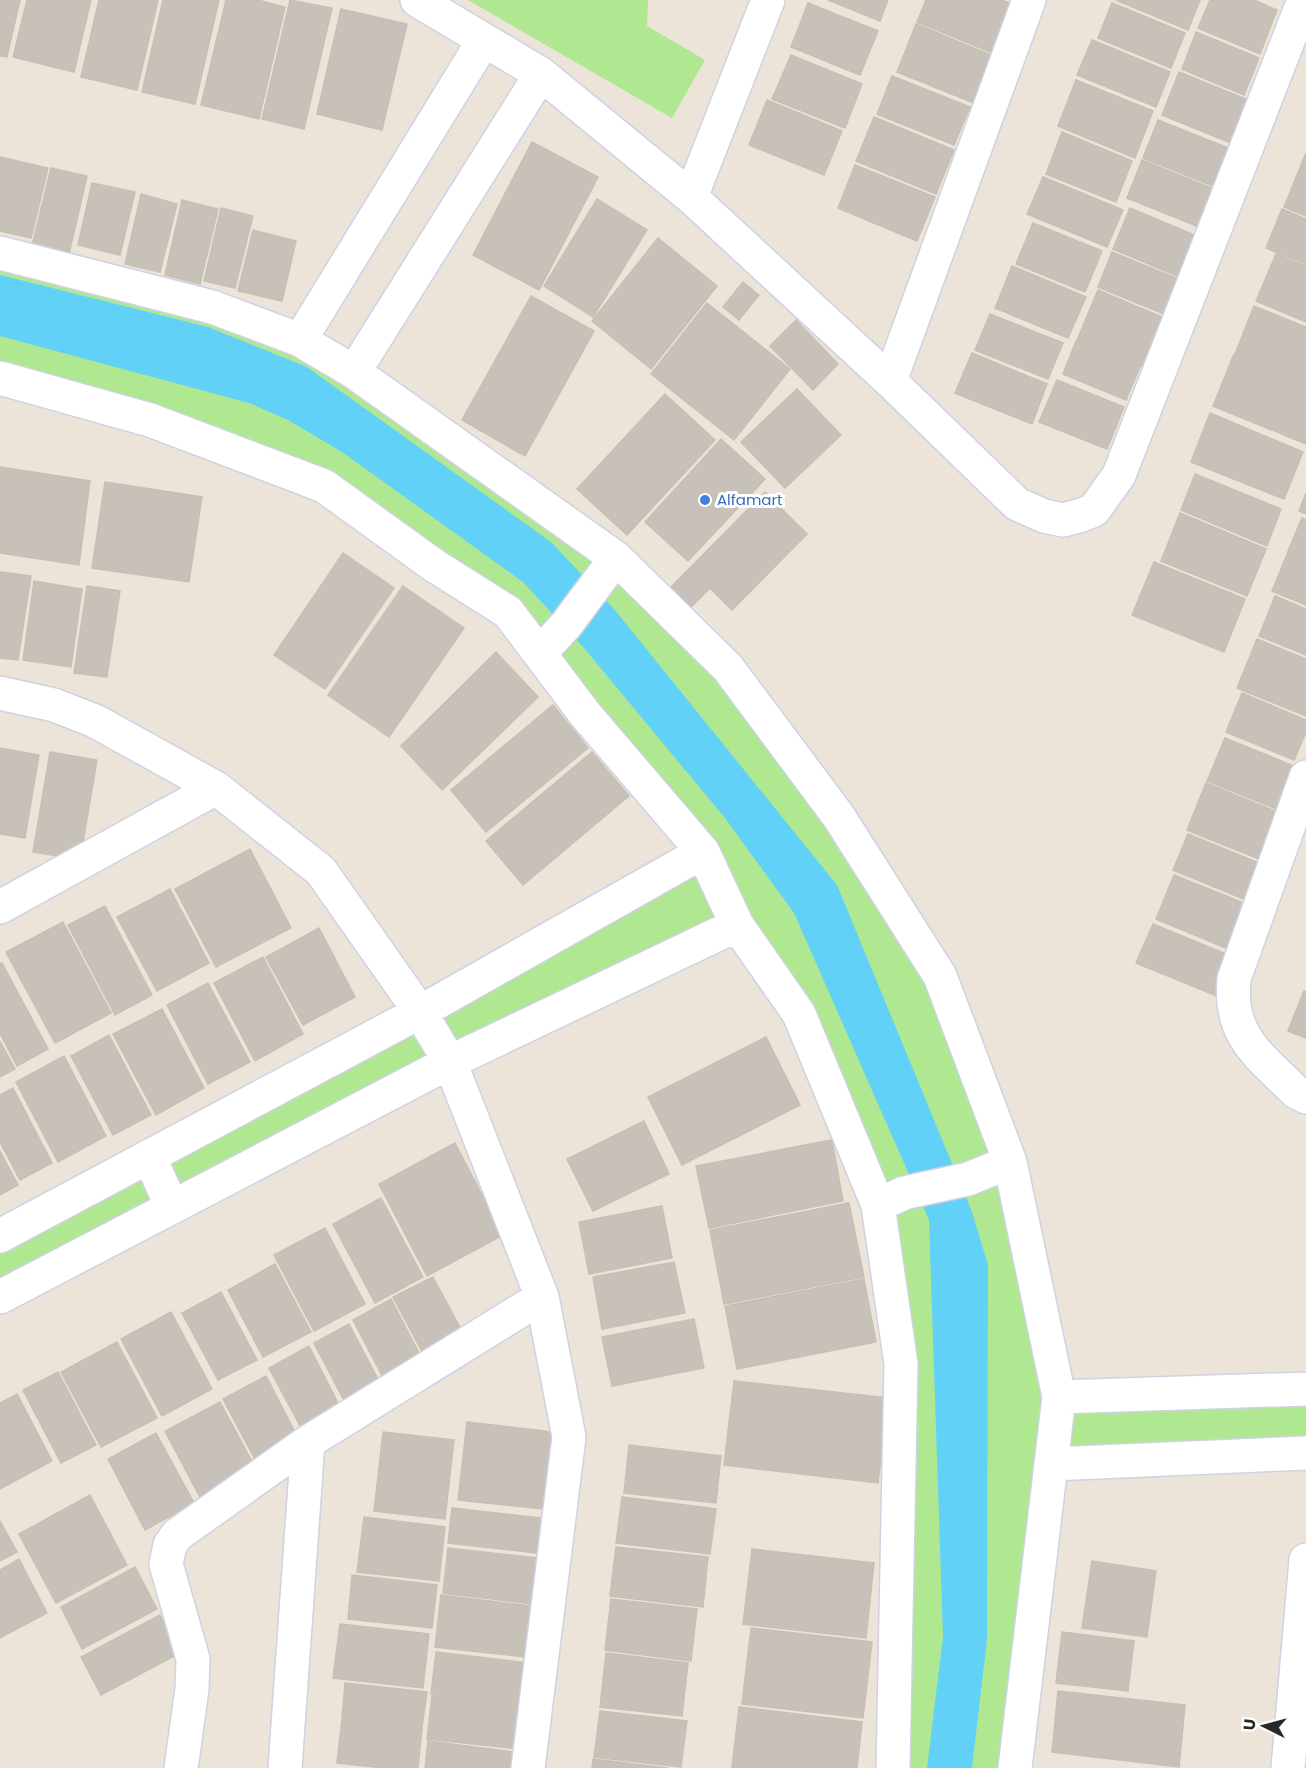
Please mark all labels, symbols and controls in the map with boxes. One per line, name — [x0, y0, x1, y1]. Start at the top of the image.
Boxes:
place label: Alfamart — [717, 489, 783, 510]
marker: Alfamart — [698, 493, 712, 507]
north arrow — [1234, 1696, 1294, 1756]
text: U — [1238, 1718, 1262, 1731]

